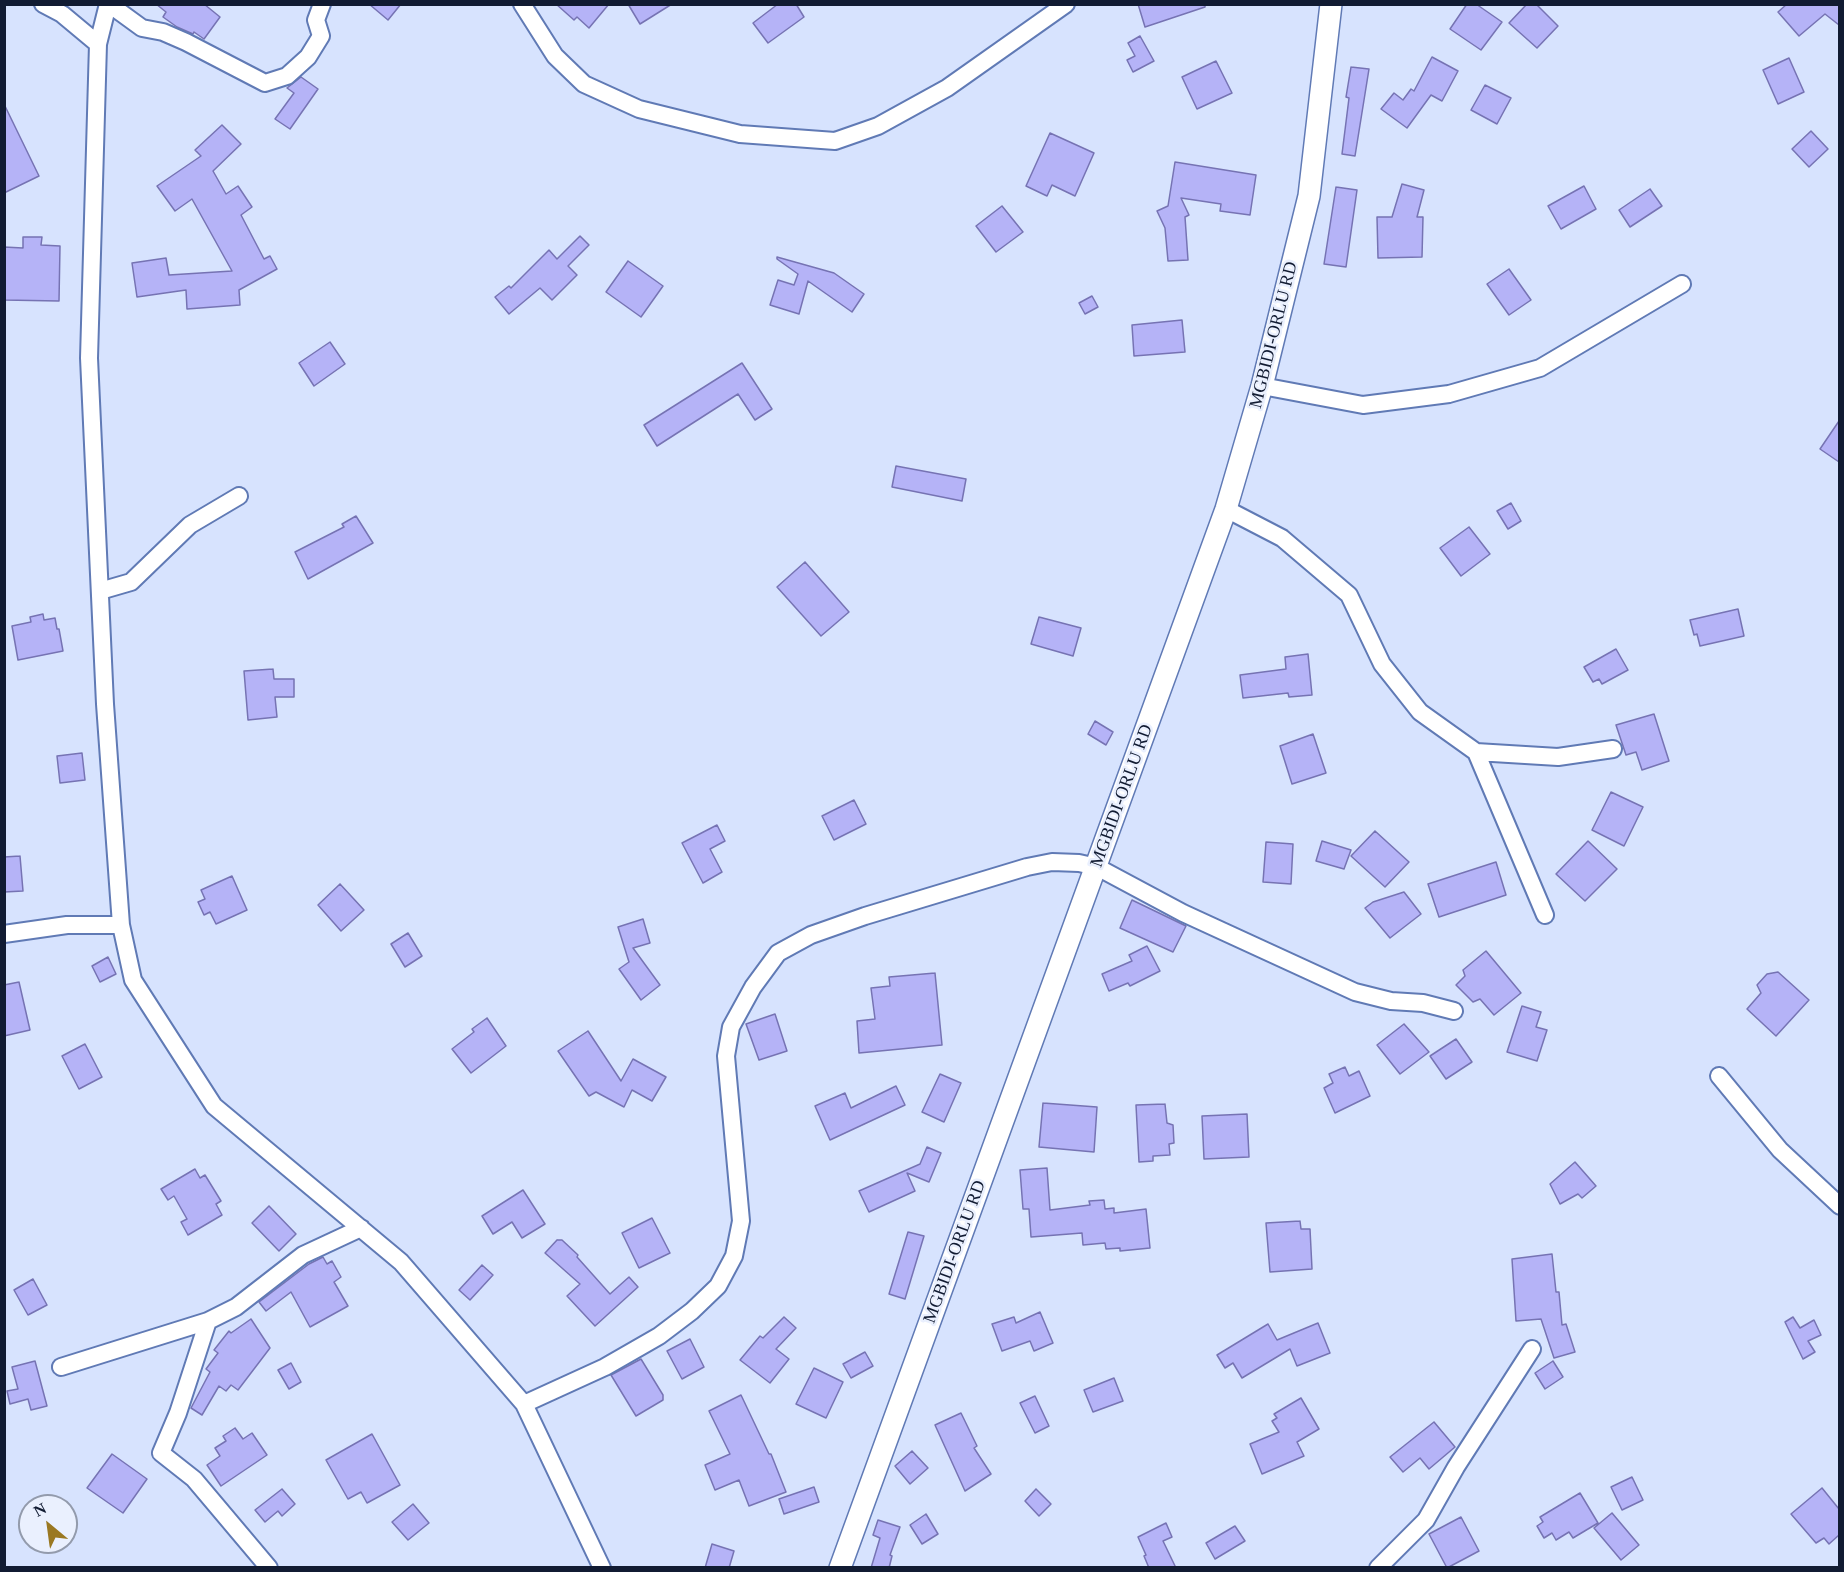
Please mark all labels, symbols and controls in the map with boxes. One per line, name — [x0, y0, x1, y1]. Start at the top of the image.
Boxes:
street label: MGBIDI-ORLU RD — [1245, 259, 1303, 411]
street label: MGBIDI-ORLU RD — [1086, 722, 1158, 870]
street label: MGBIDI-ORLU RD — [919, 1178, 991, 1326]
north arrow — [18, 1494, 78, 1554]
text: N — [31, 1499, 49, 1520]

